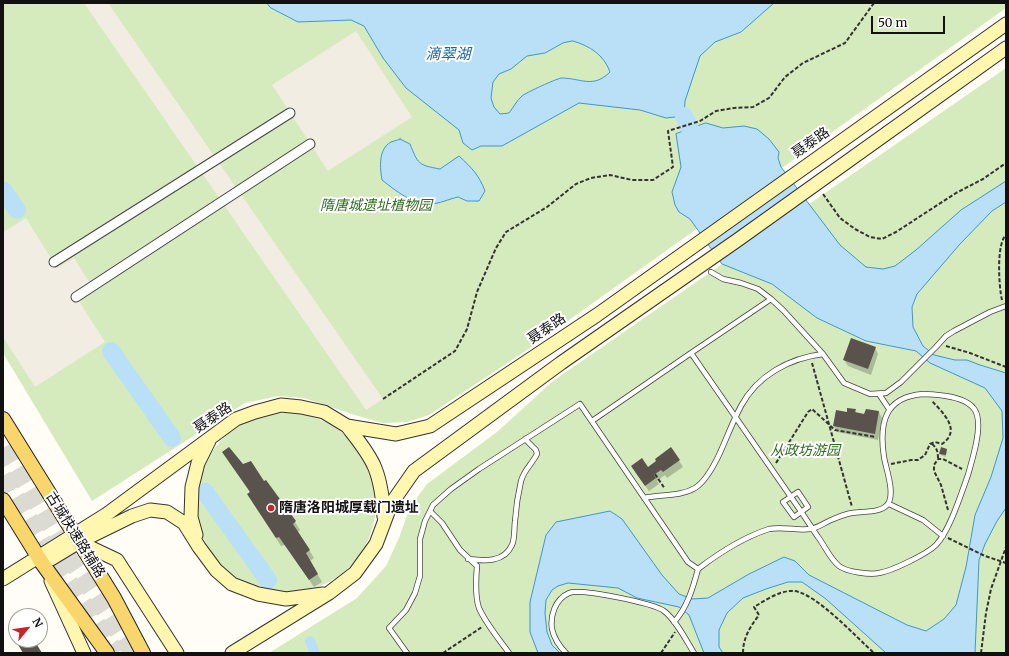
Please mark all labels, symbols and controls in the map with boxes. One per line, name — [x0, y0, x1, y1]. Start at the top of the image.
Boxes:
scale bar — [873, 8, 947, 34]
text: 50 m — [878, 15, 907, 30]
water label: 滴翠湖 — [426, 46, 470, 64]
street label: 聂泰路 — [789, 124, 833, 162]
park label: 隋唐城遗址植物园 — [320, 198, 432, 214]
street label: 聂泰路 — [525, 310, 569, 348]
street label: 聂泰路 — [191, 399, 235, 437]
park label: 从政坊游园 — [770, 443, 840, 459]
street label: 古城快速路辅路 — [42, 489, 108, 581]
place label: 隋唐洛阳城厚载门遗址 — [279, 500, 419, 516]
marker: 隋唐洛阳城厚载门遗址 — [266, 503, 276, 513]
north arrow — [8, 608, 48, 648]
text: N — [29, 615, 46, 630]

